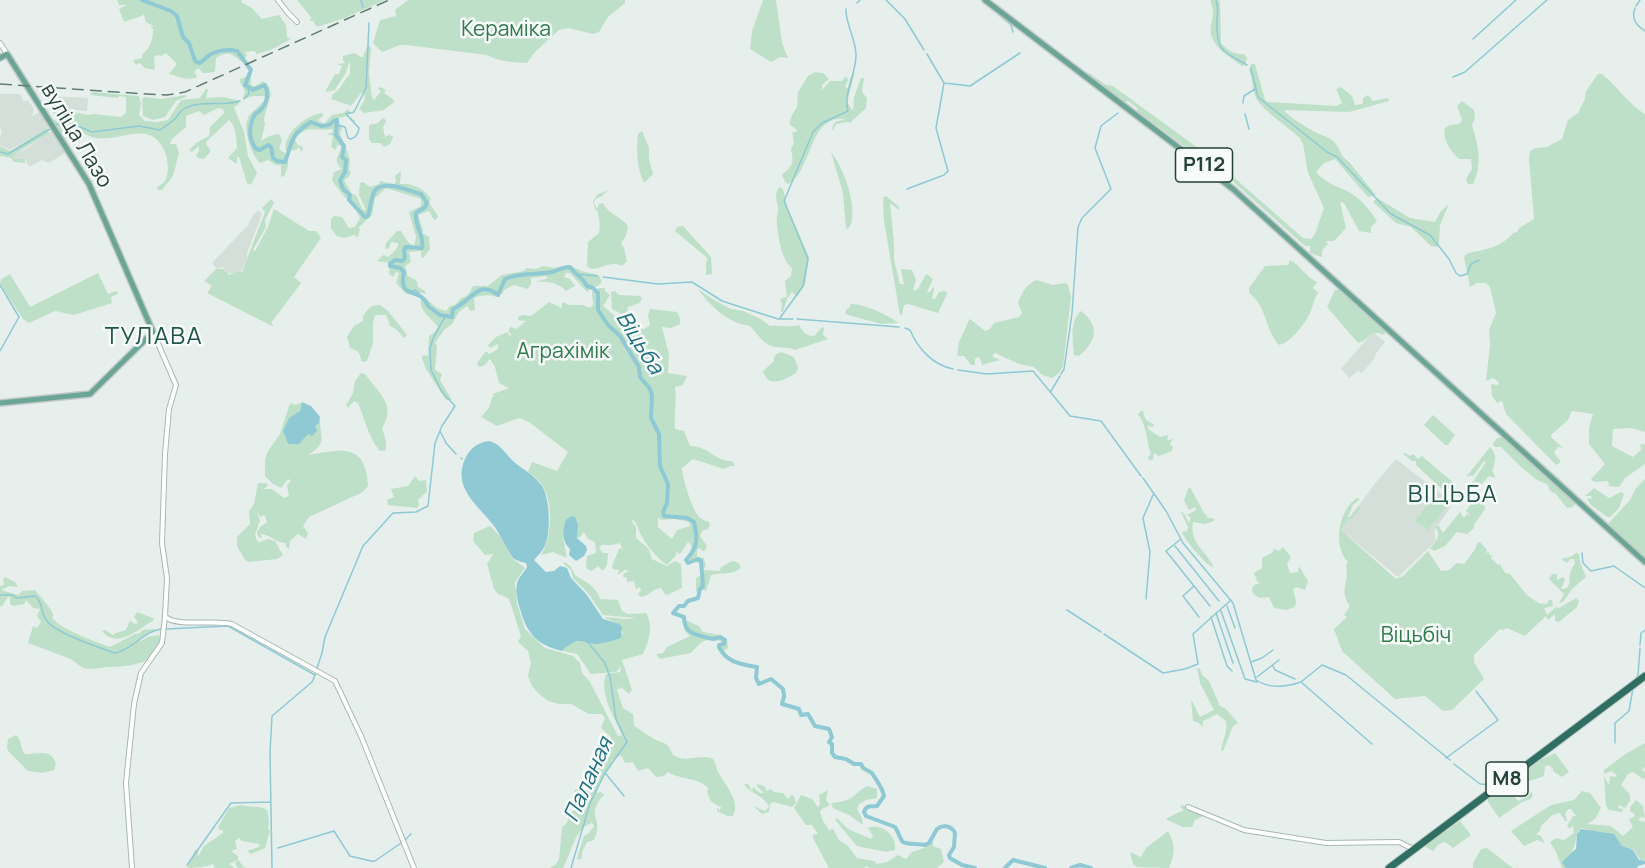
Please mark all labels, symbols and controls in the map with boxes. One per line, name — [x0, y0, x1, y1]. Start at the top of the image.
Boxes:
park label: Кераміка — [461, 17, 551, 43]
street label: вуліца Лазо — [35, 79, 117, 193]
road number: Р112 — [1176, 148, 1232, 182]
water label: Віцьба — [610, 307, 668, 379]
district label: ТУЛАВА — [105, 323, 203, 351]
park label: Аграхімік — [517, 339, 609, 365]
district label: ВІЦЬБА — [1408, 481, 1498, 509]
park label: Віцьбіч — [1381, 623, 1451, 649]
water label: Паланая — [559, 734, 619, 826]
road number: М8 — [1486, 762, 1528, 796]

